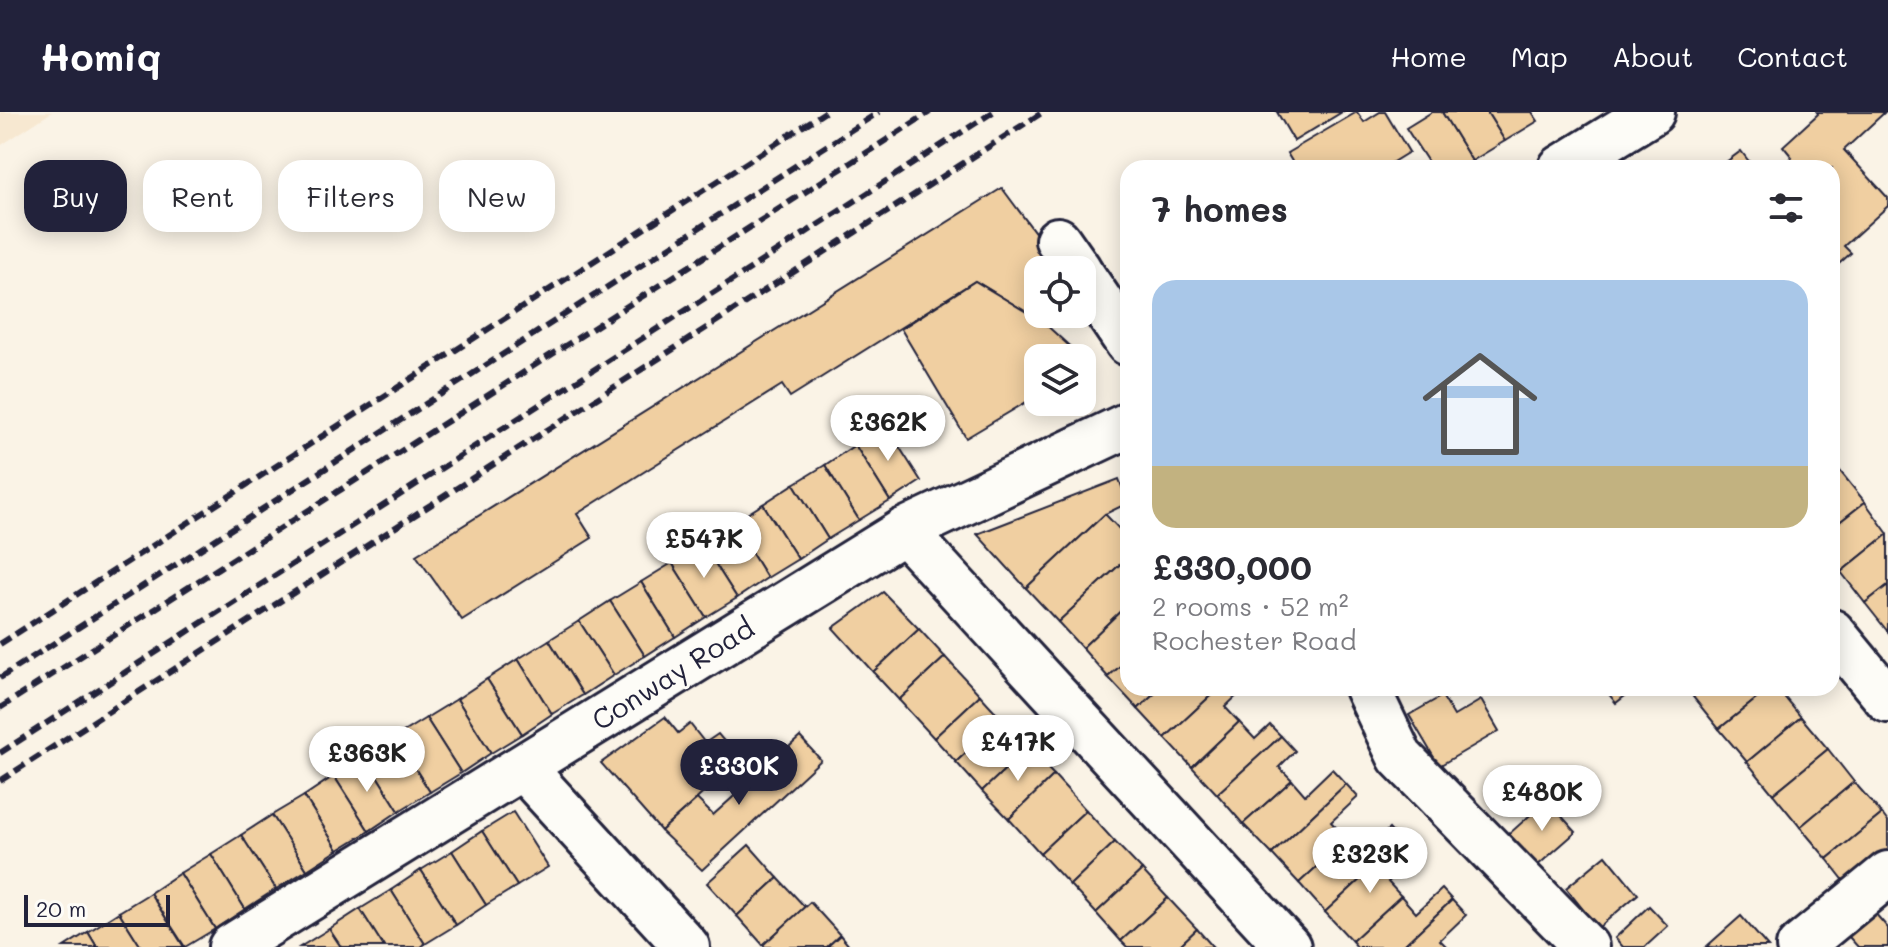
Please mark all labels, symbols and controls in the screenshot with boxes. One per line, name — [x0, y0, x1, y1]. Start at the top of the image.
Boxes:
text: Homiq — [40, 31, 161, 81]
text: Home — [1391, 38, 1467, 74]
text: Map — [1511, 38, 1568, 74]
text: About — [1612, 38, 1693, 74]
text: Contact — [1737, 38, 1848, 74]
chip: Buy — [24, 160, 127, 232]
chip: Rent — [143, 160, 262, 232]
chip: Filters — [278, 160, 423, 232]
chip: New — [439, 160, 555, 232]
text: 7 homes — [1152, 186, 1288, 231]
icon: filters — [1764, 186, 1808, 230]
map controls — [1024, 256, 1096, 416]
button: locate — [1024, 256, 1096, 328]
icon: home — [1408, 332, 1552, 476]
button: layers — [1024, 344, 1096, 416]
pin: £362K — [832, 395, 944, 463]
text: £362K — [848, 404, 928, 438]
pin: £547K — [648, 512, 760, 580]
text: £547K — [664, 521, 744, 555]
text: £330,000 — [1152, 544, 1312, 589]
text: 2 rooms · 52 m² — [1152, 589, 1349, 623]
street label: Conway Road — [585, 609, 760, 737]
text: Rochester Road — [1152, 623, 1356, 657]
pin: £417K — [962, 715, 1074, 783]
text: £417K — [980, 724, 1056, 758]
pin: £363K — [311, 726, 423, 794]
text: £363K — [327, 735, 407, 769]
pin: £330K — [683, 739, 795, 807]
text: £330K — [698, 748, 780, 782]
pin: £480K — [1486, 765, 1598, 833]
text: £480K — [1501, 774, 1583, 808]
pin: £323K — [1314, 827, 1426, 895]
text: £323K — [1330, 836, 1410, 870]
scale bar — [24, 891, 170, 927]
text: 20 m — [36, 894, 86, 923]

